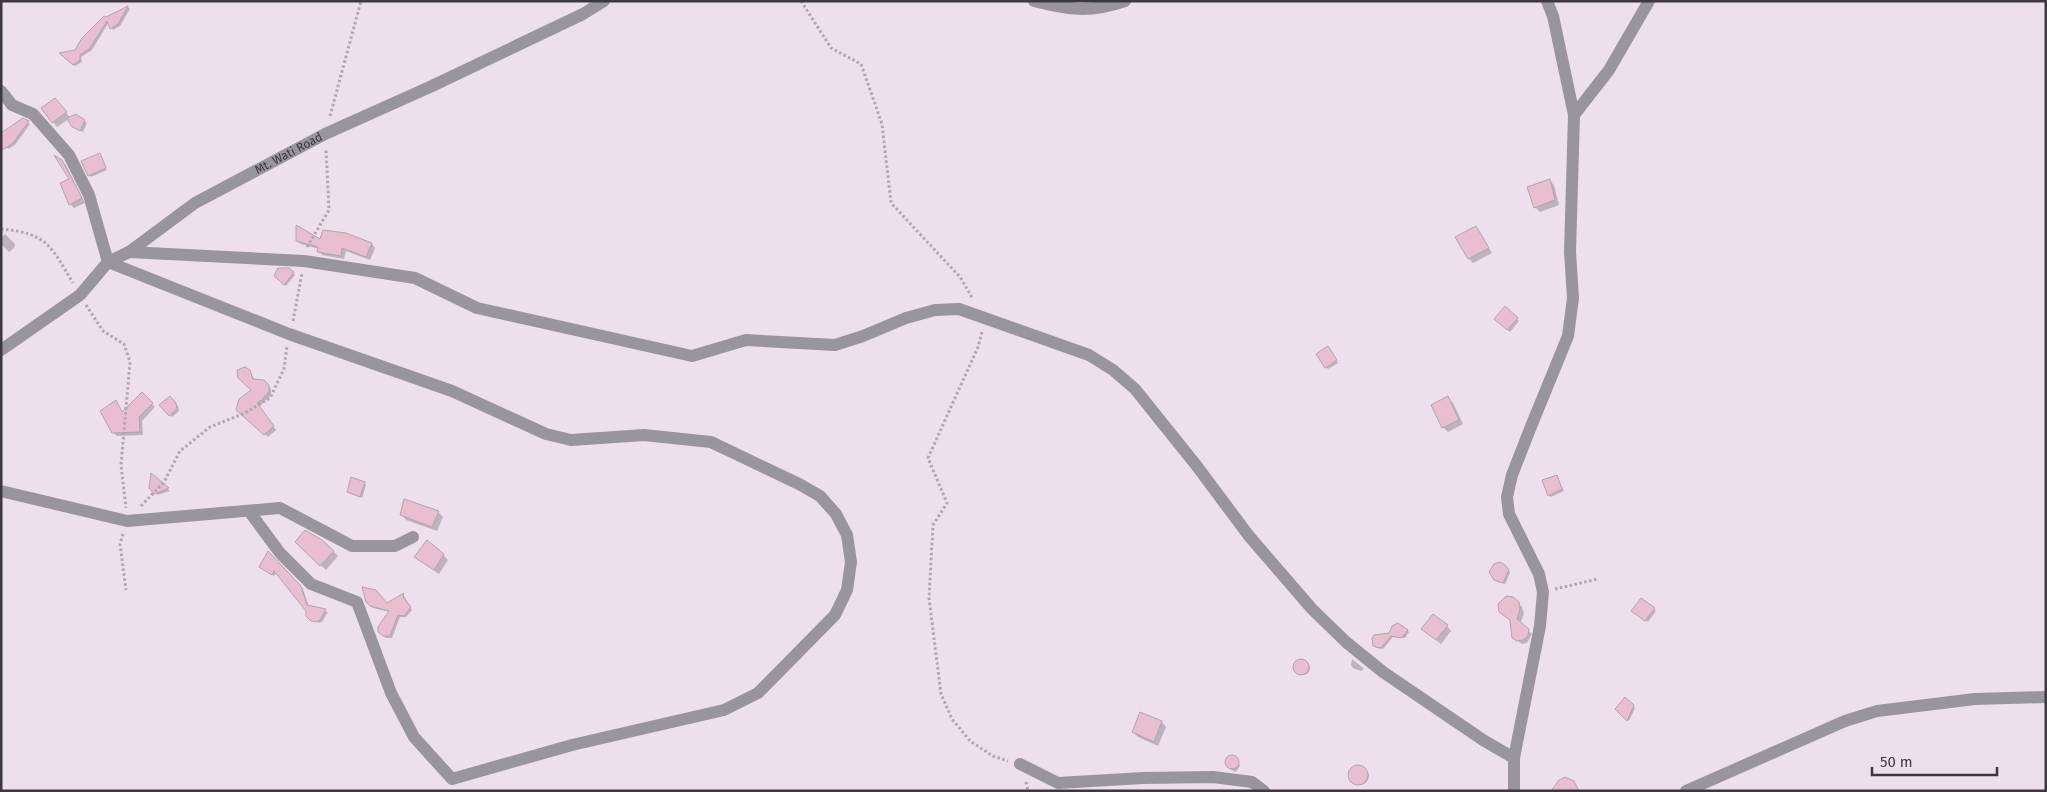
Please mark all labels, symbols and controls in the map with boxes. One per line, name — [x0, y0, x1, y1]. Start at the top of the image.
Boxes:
street label: Mt. Wati Road — [252, 130, 325, 177]
scale bar — [1872, 744, 1997, 776]
text: 50 m — [1880, 753, 1913, 771]

